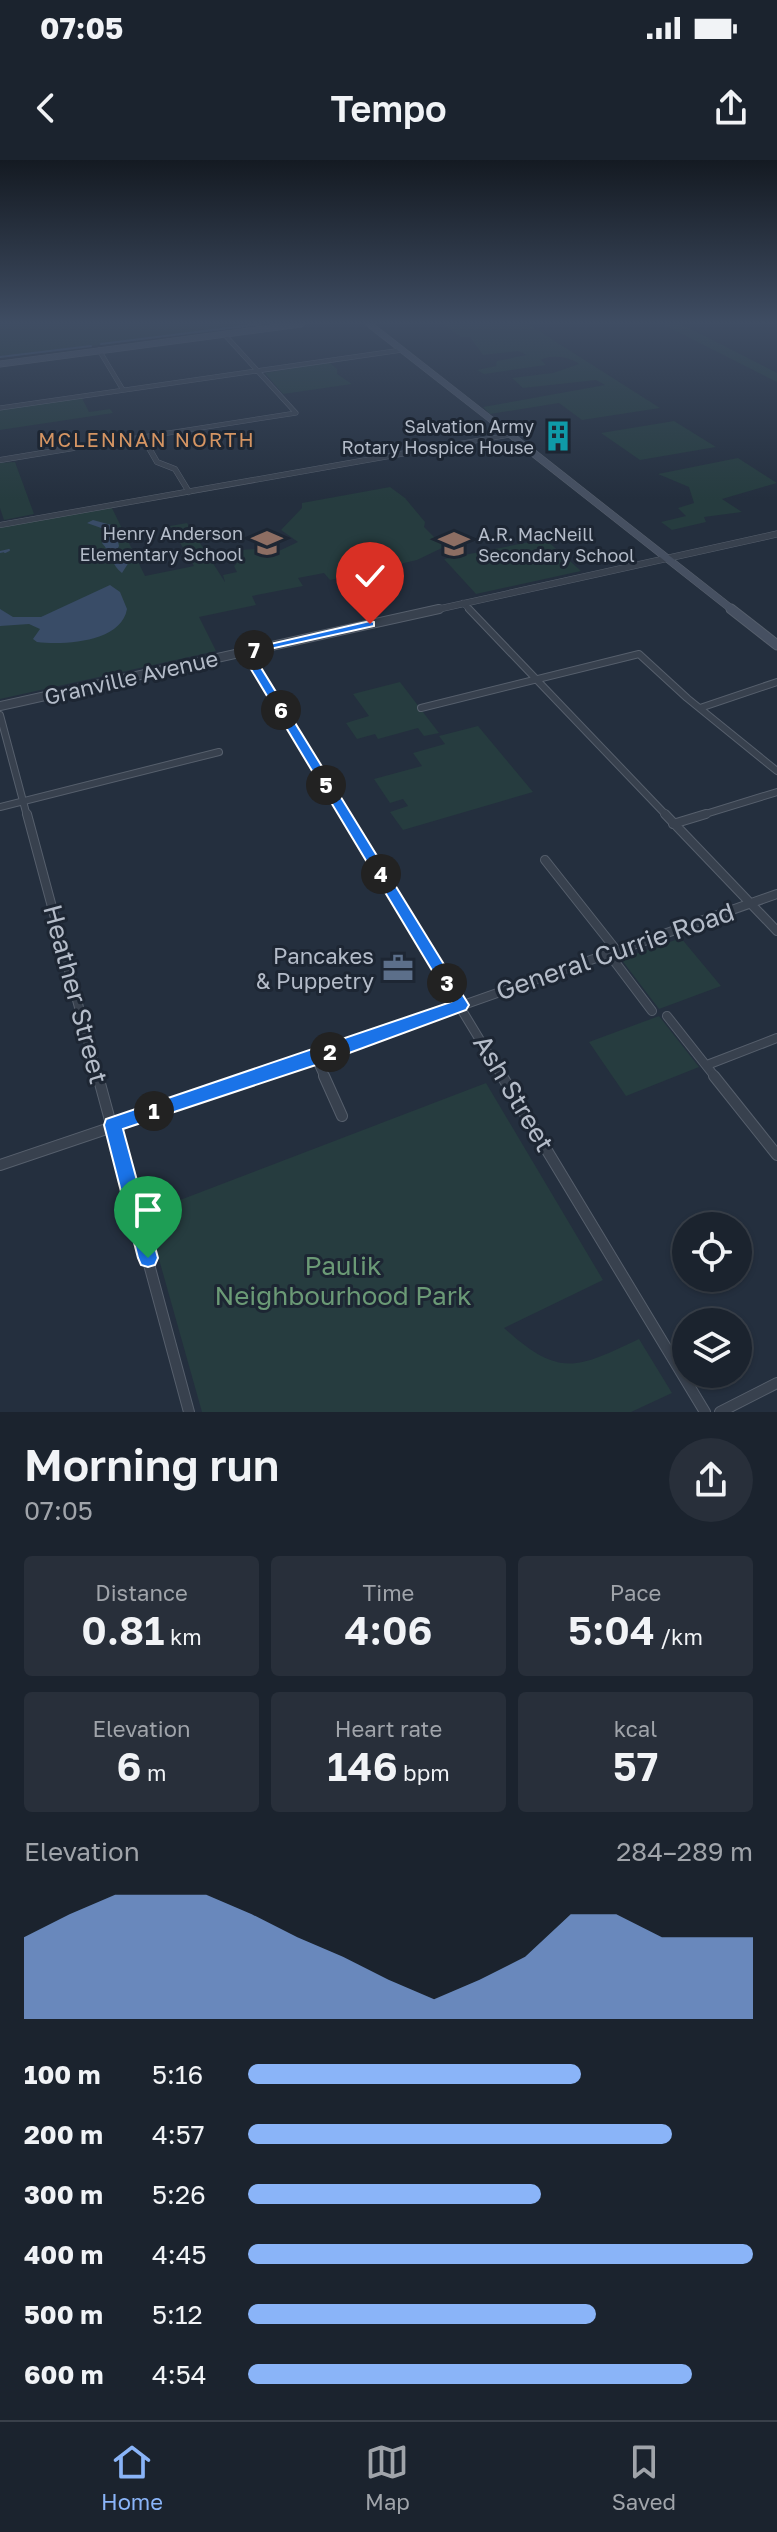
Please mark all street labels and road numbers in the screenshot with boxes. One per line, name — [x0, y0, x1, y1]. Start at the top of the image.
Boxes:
street label: Granville Avenue — [42, 644, 220, 710]
street label: General Currie Road — [492, 896, 738, 1006]
street label: Heather Street — [37, 901, 115, 1087]
street label: Ash Street — [467, 1029, 561, 1157]

